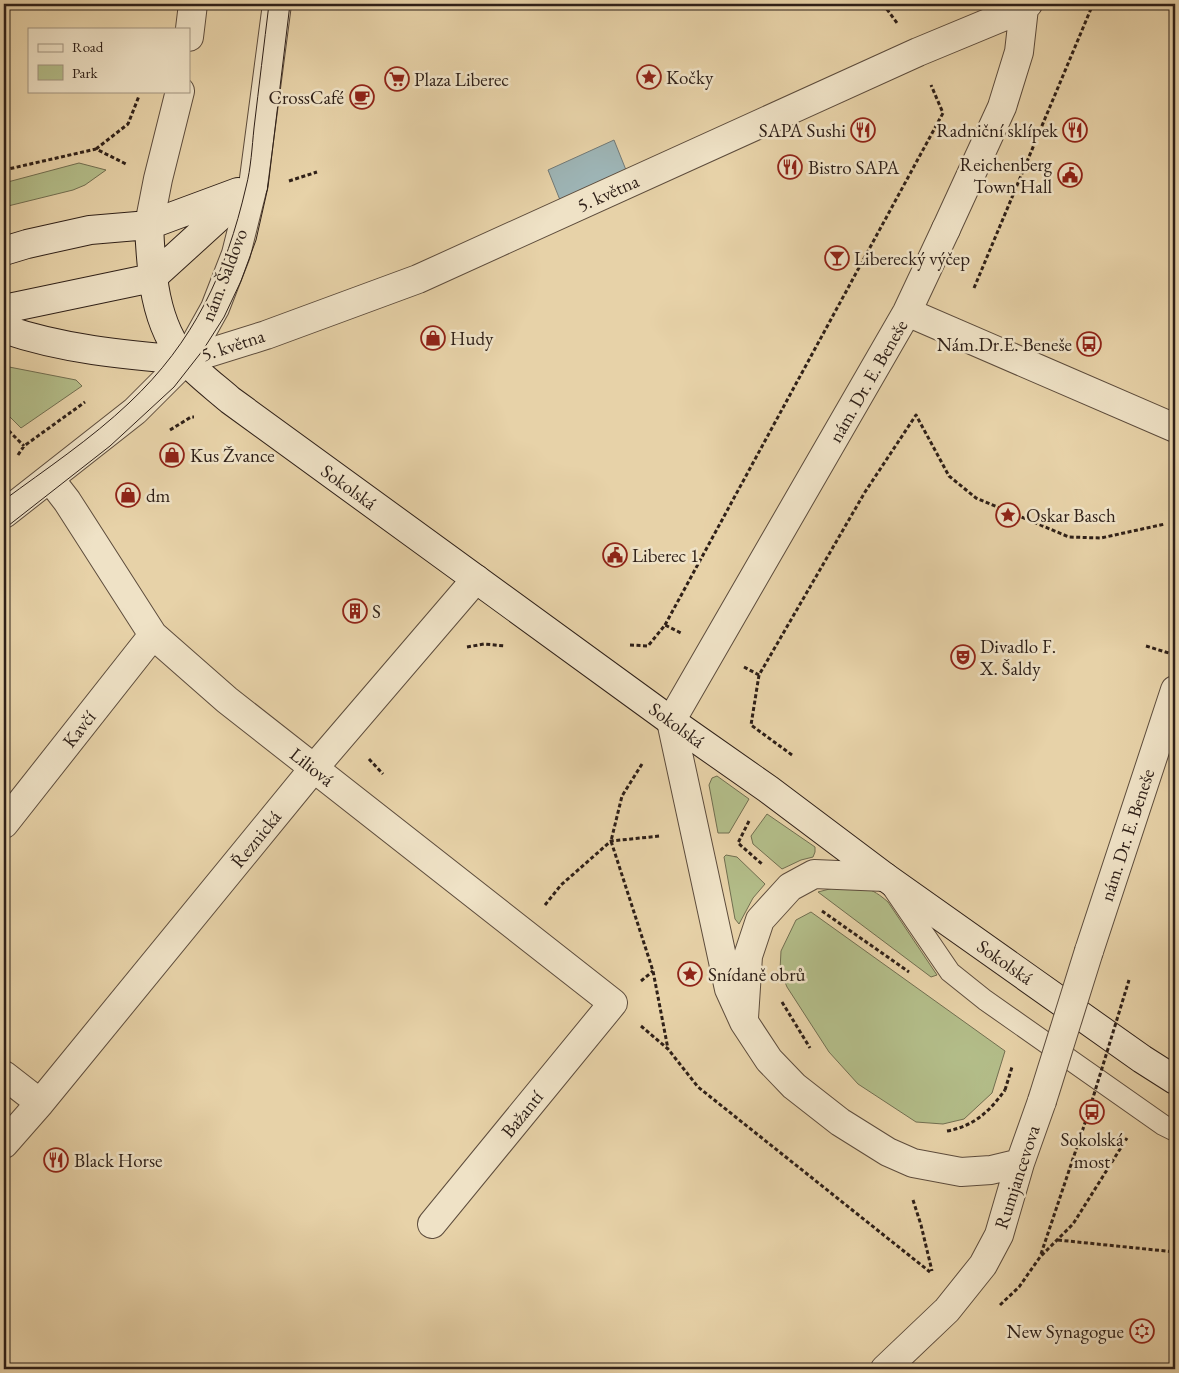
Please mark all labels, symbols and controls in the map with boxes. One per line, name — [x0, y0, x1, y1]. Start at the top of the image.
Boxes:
legend — [28, 28, 190, 92]
text: Road — [72, 37, 104, 56]
text: Park — [72, 63, 99, 82]
place icon: Kočky — [636, 64, 662, 90]
place label: Kočky — [666, 65, 714, 90]
supermarket icon: Plaza Liberec — [384, 66, 410, 92]
place label: Plaza Liberec — [414, 67, 509, 92]
cafe icon: CrossCafé — [349, 84, 375, 110]
place label: CrossCafé — [268, 85, 344, 110]
restaurant icon: SAPA Sushi — [850, 117, 876, 143]
restaurant icon: Radniční sklípek — [1062, 117, 1088, 143]
place label: SAPA Sushi — [759, 118, 846, 143]
place label: Radniční sklípek — [936, 118, 1059, 143]
place label: Reichenberg Town Hall — [960, 152, 1053, 199]
restaurant icon: Bistro SAPA — [777, 154, 803, 180]
place label: Bistro SAPA — [808, 155, 900, 180]
public building icon: Reichenberg Town Hall — [1057, 162, 1083, 188]
street label: 5. května — [573, 168, 643, 218]
street label: nám. Šaldovo — [195, 225, 253, 325]
bar icon: Liberecký výčep — [824, 245, 850, 271]
place label: Liberecký výčep — [854, 246, 970, 271]
street label: nám. Dr. E. Beneše — [823, 315, 913, 447]
street label: 5. května — [198, 323, 268, 367]
shop icon: Hudy — [420, 325, 446, 351]
place label: Hudy — [450, 326, 494, 351]
bus stop icon: Nám.Dr.E. Beneše — [1076, 331, 1102, 357]
place label: Nám.Dr.E. Beneše — [937, 332, 1072, 357]
shop icon: Kus Žvance — [159, 442, 185, 468]
place label: Kus Žvance — [190, 443, 275, 468]
street label: Sokolská — [316, 458, 382, 516]
shop icon: dm — [115, 482, 141, 508]
place label: dm — [146, 483, 171, 508]
place icon: Oskar Basch — [995, 502, 1021, 528]
place label: Oskar Basch — [1026, 503, 1116, 528]
public building icon: Liberec 1 — [602, 542, 628, 568]
place label: Liberec 1 — [632, 543, 699, 568]
building icon: S — [342, 598, 368, 624]
place label: S — [372, 599, 381, 624]
place label: Divadlo F. X. Šaldy — [979, 634, 1056, 681]
theatre icon: Divadlo F. X. Šaldy — [950, 644, 976, 670]
street label: Sokolská — [644, 696, 710, 754]
street label: Kavčí — [57, 705, 101, 753]
street label: Liliová — [285, 742, 340, 792]
street label: nám. Dr. E. Beneše — [1094, 766, 1160, 904]
street label: Řeznická — [225, 805, 287, 873]
street label: Sokolská — [972, 934, 1038, 991]
place icon: Snídaně obrů — [677, 961, 703, 987]
place label: Snídaně obrů — [708, 962, 806, 987]
street label: Bažantí — [495, 1085, 549, 1143]
bus stop icon: Sokolská most — [1079, 1099, 1105, 1125]
street label: Rumjancevova — [988, 1122, 1046, 1232]
place label: Sokolská most — [1060, 1127, 1124, 1174]
restaurant icon: Black Horse — [43, 1147, 69, 1173]
place label: Black Horse — [74, 1148, 162, 1173]
synagogue icon: New Synagogue — [1129, 1318, 1155, 1344]
place label: New Synagogue — [1007, 1319, 1124, 1344]

